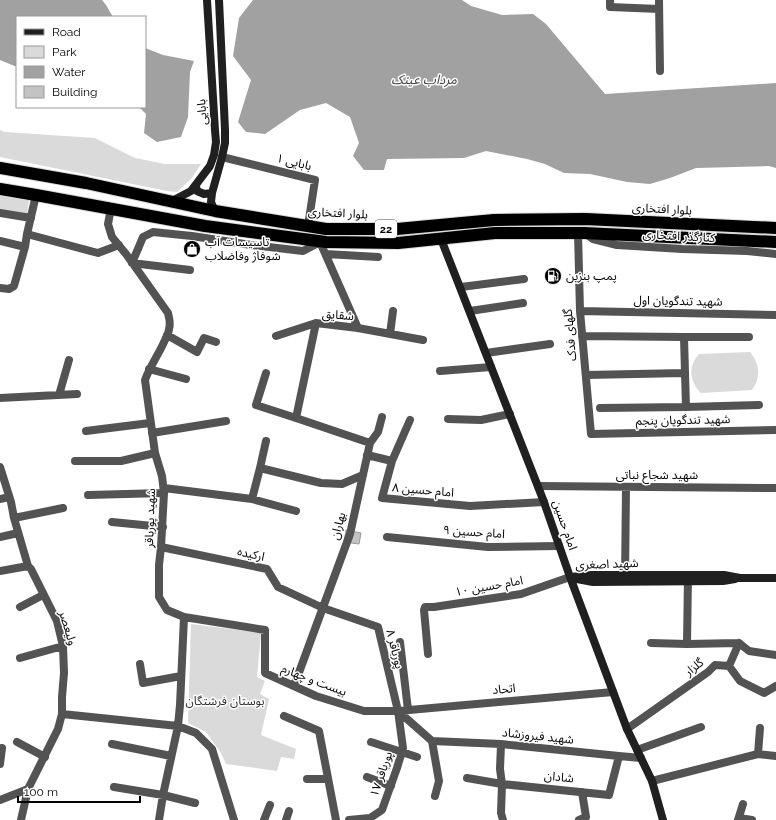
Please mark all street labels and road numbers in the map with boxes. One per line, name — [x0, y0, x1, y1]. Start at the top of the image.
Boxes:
street label: بابایی — [194, 99, 210, 125]
street label: بابایی ۱ — [275, 151, 313, 173]
street label: بلوار افتخاری — [632, 200, 692, 218]
street label: بلوار افتخاری — [308, 204, 368, 222]
road number: 22 — [375, 220, 397, 238]
street label: کنارگذر افتخاری — [642, 227, 717, 245]
street label: شهید تندگویان اول — [633, 293, 723, 309]
street label: شقایق — [321, 307, 355, 324]
street label: گلهای فدک — [561, 307, 579, 362]
street label: شهید تندگویان پنجم — [636, 412, 730, 430]
street label: شهید شجاع نباتی — [616, 468, 698, 484]
street label: امام حسین ۸ — [391, 480, 455, 502]
street label: شهید پورباقر — [142, 488, 159, 549]
street label: امام حسین — [548, 498, 580, 553]
street label: بهاران — [328, 511, 348, 541]
street label: امام حسین ۹ — [442, 523, 506, 543]
street label: ارکیده — [236, 544, 266, 564]
street label: شهید اصغری — [575, 556, 639, 572]
street label: امام حسین ۱۰ — [454, 573, 525, 601]
street label: ولیعصر — [56, 608, 80, 647]
street label: پورباقر ۸ — [382, 628, 407, 670]
street label: گلزار — [681, 655, 707, 679]
street label: بیست و چهارم — [279, 661, 349, 701]
street label: اتحاد — [492, 681, 516, 697]
street label: شهید فیروزشاد — [501, 725, 575, 747]
street label: پورباقر ۱۷ — [367, 750, 396, 799]
street label: شادان — [543, 768, 575, 786]

